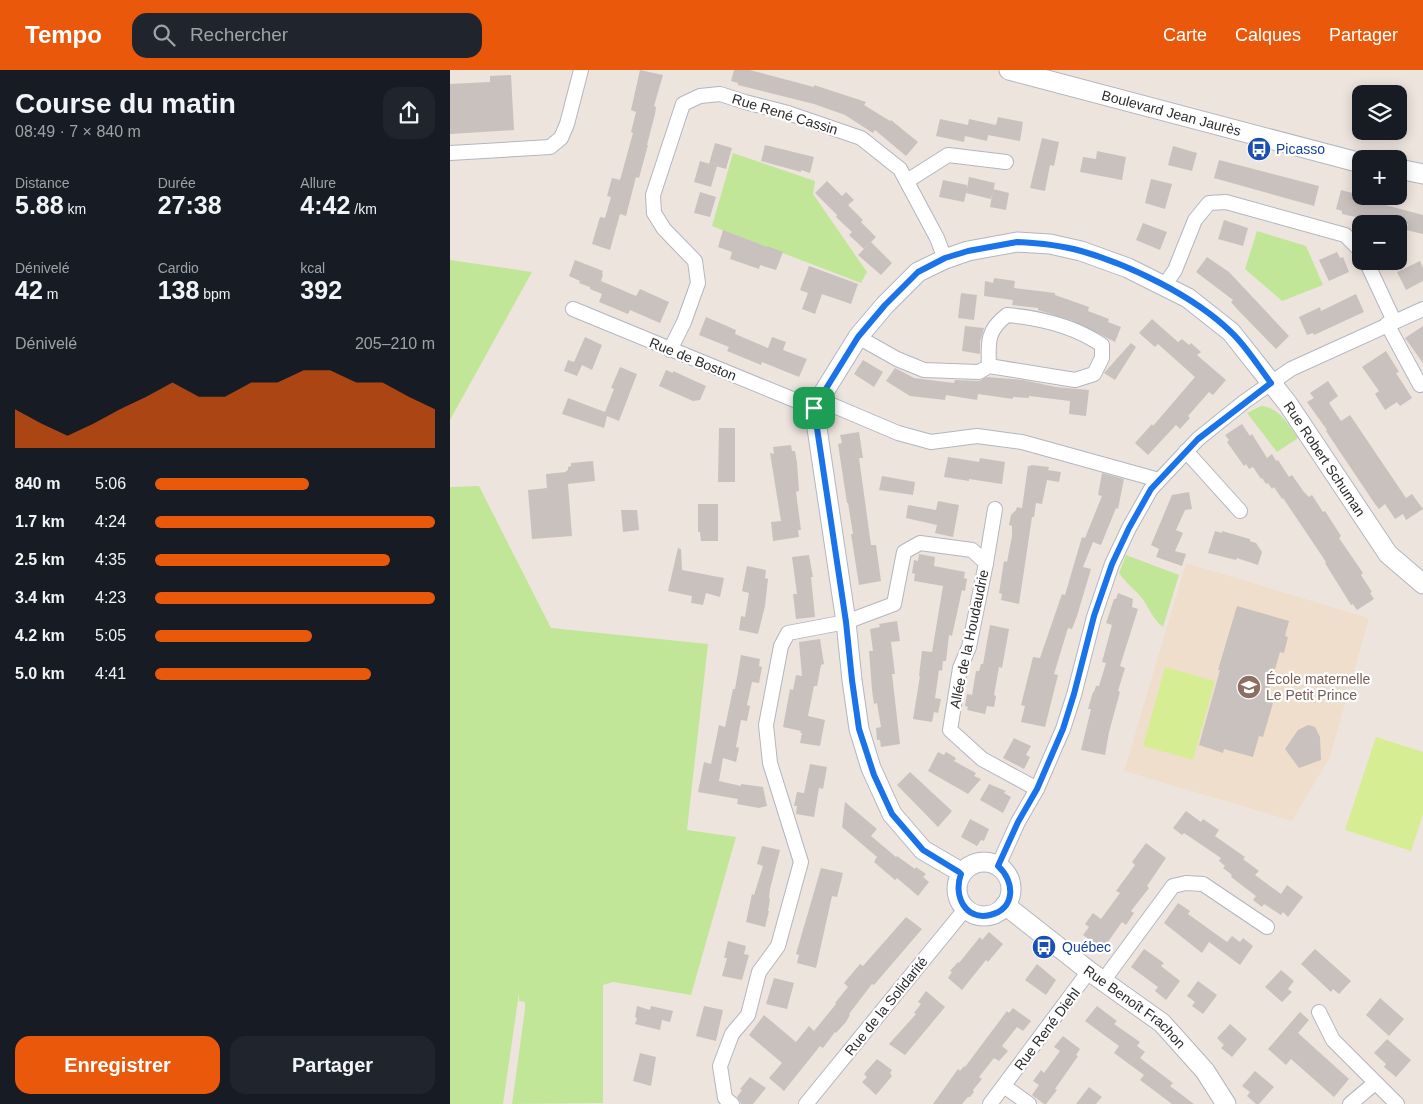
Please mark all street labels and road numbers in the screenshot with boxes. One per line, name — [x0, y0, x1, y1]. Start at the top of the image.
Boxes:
street label: Boulevard Jean Jaurès — [1100, 87, 1243, 139]
street label: Rue René Cassin — [730, 90, 840, 138]
street label: Rue de Boston — [647, 334, 739, 384]
street label: Rue Robert Schuman — [1281, 398, 1369, 519]
street label: Allée de la Houdaudrie — [946, 568, 992, 710]
street label: Rue de la Solidarité — [841, 953, 931, 1059]
street label: Rue Benoît Frachon — [1081, 962, 1189, 1052]
street label: Rue René Diehl — [1011, 985, 1083, 1073]

